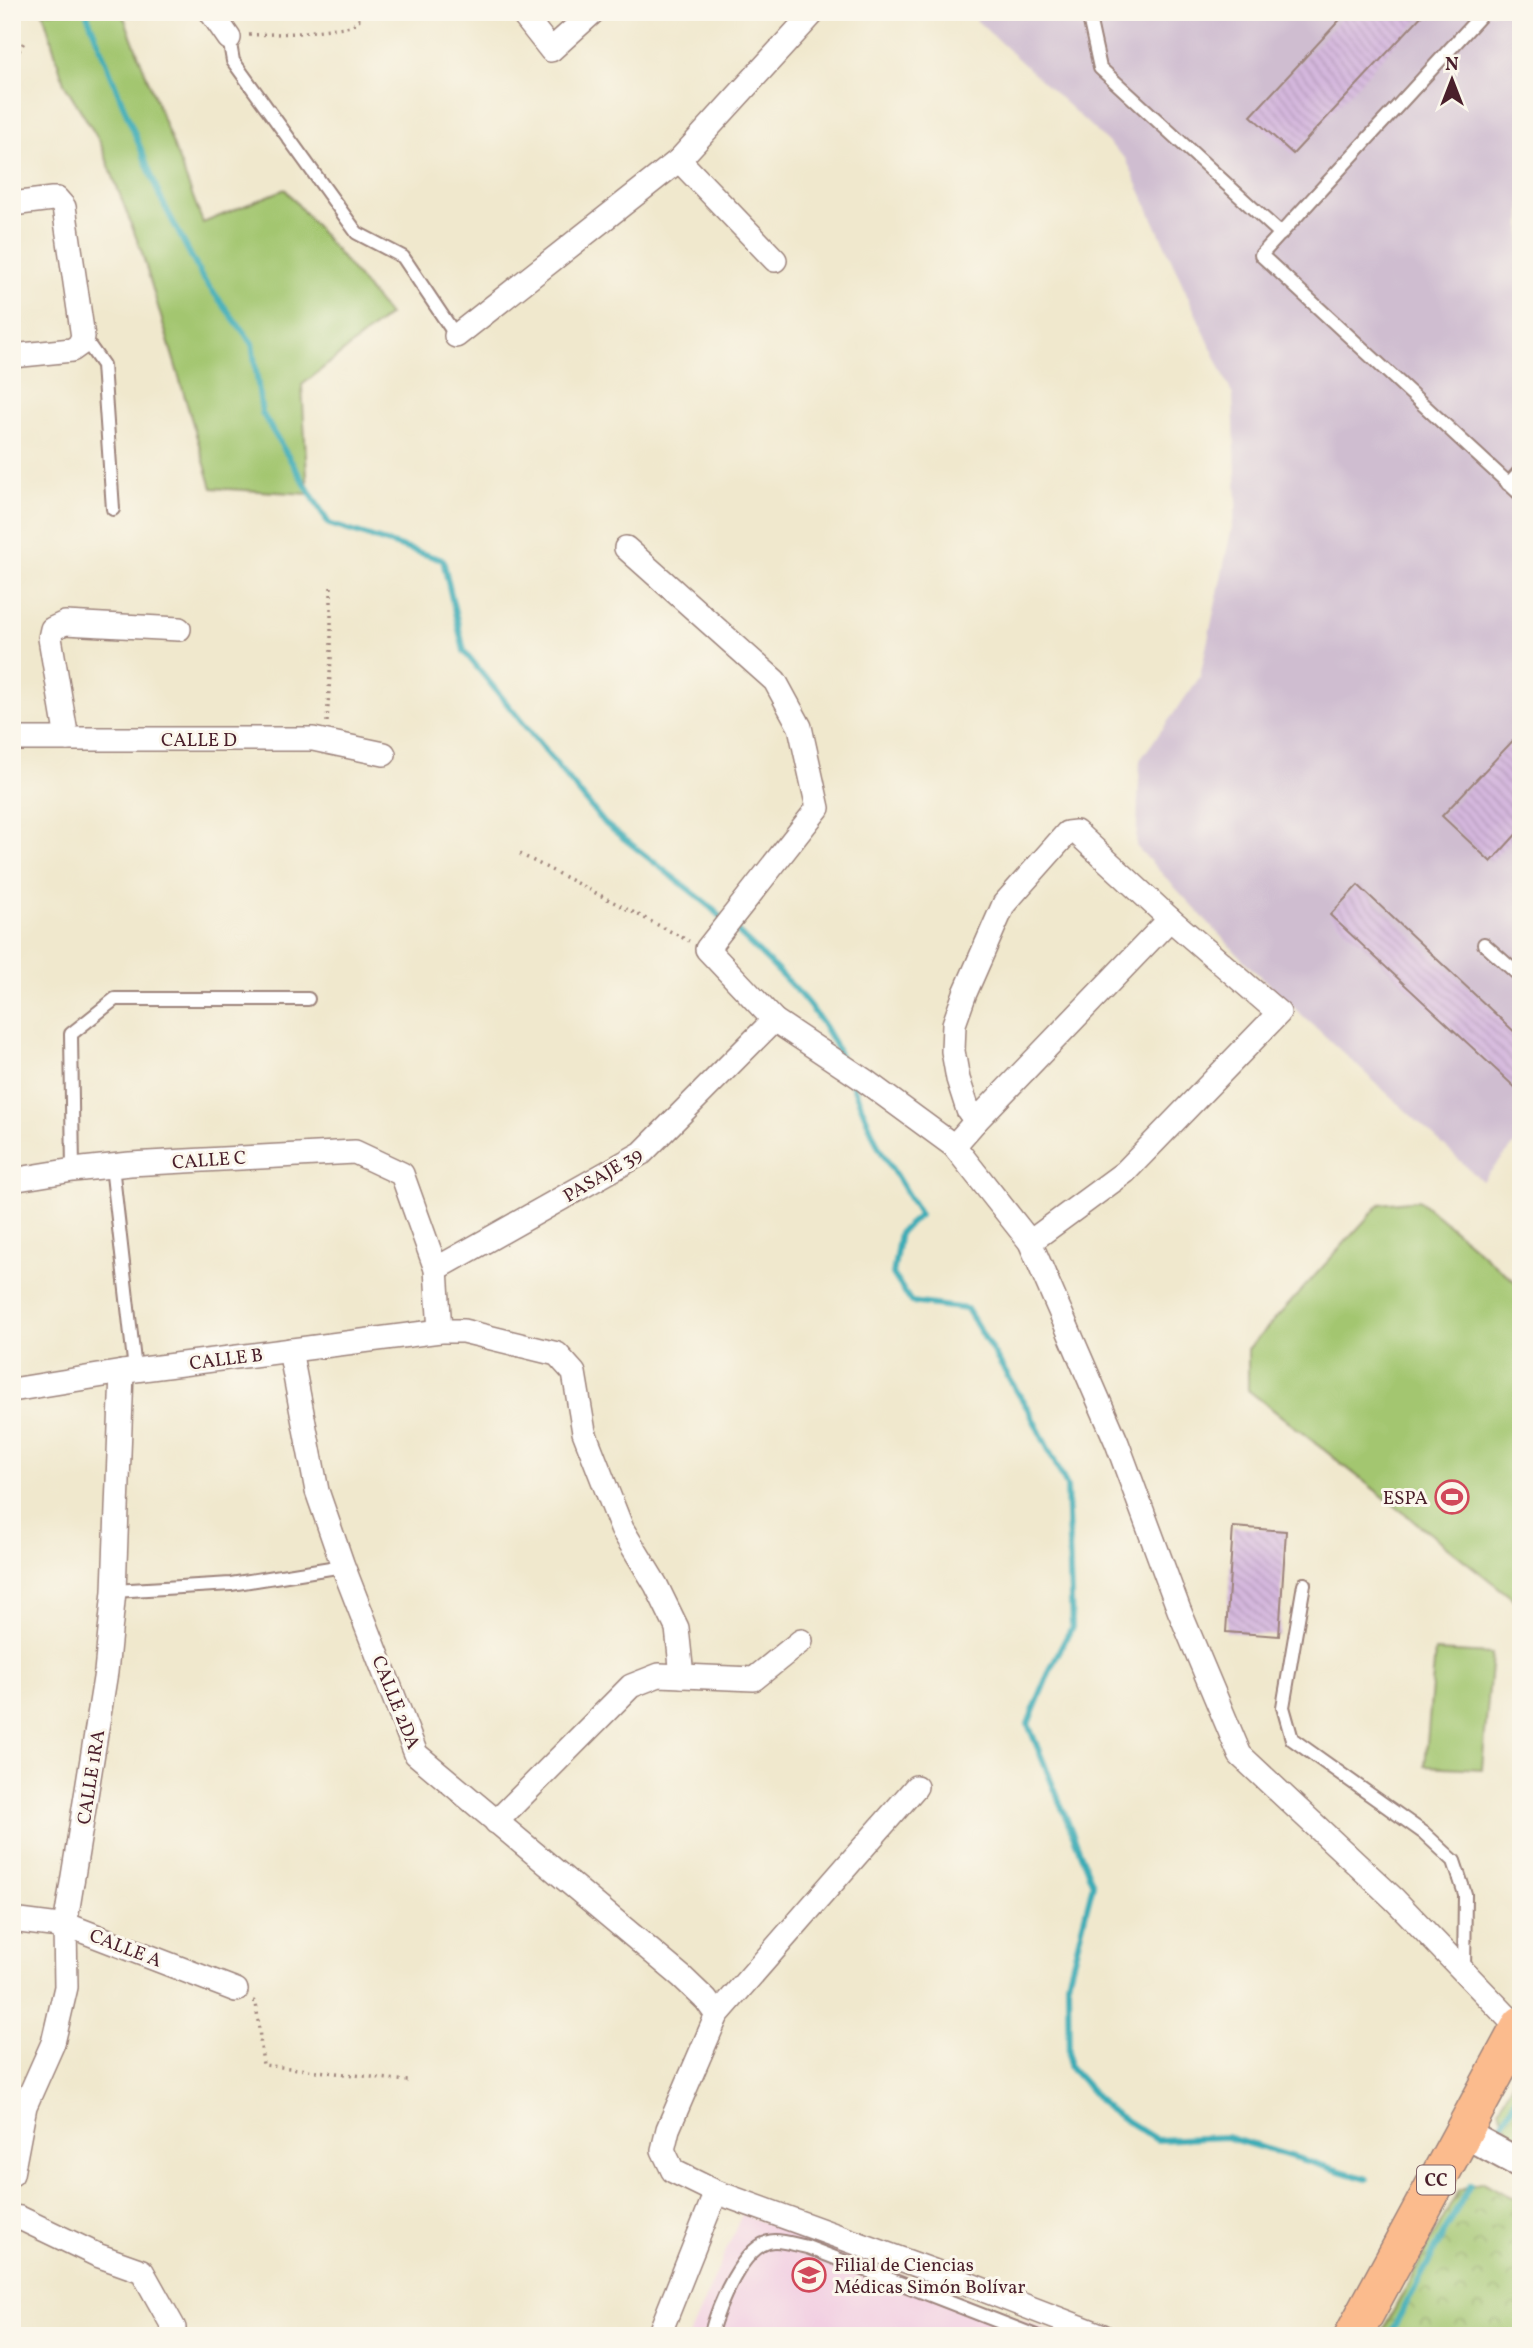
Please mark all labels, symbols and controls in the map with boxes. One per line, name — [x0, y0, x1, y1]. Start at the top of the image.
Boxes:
north arrow — [1418, 46, 1488, 116]
text: N — [1445, 52, 1459, 78]
street label: CALLE D — [161, 728, 237, 754]
street label: PASAJE 39 — [559, 1142, 648, 1210]
street label: CALLE C — [171, 1145, 247, 1177]
street label: CALLE B — [188, 1343, 264, 1377]
sports icon: ESPA — [1433, 1478, 1471, 1516]
place label: ESPA — [1383, 1486, 1428, 1512]
street label: CALLE 2DA — [365, 1652, 426, 1754]
street label: CALLE 1RA — [72, 1728, 112, 1827]
street label: CALLE A — [85, 1923, 165, 1974]
road number: CC — [1417, 2166, 1455, 2194]
place label: Filial de Ciencias Médicas Simón Bolívar — [834, 2253, 1026, 2301]
school or university icon: Filial de Ciencias Médicas Simón Bolívar — [790, 2256, 828, 2294]

